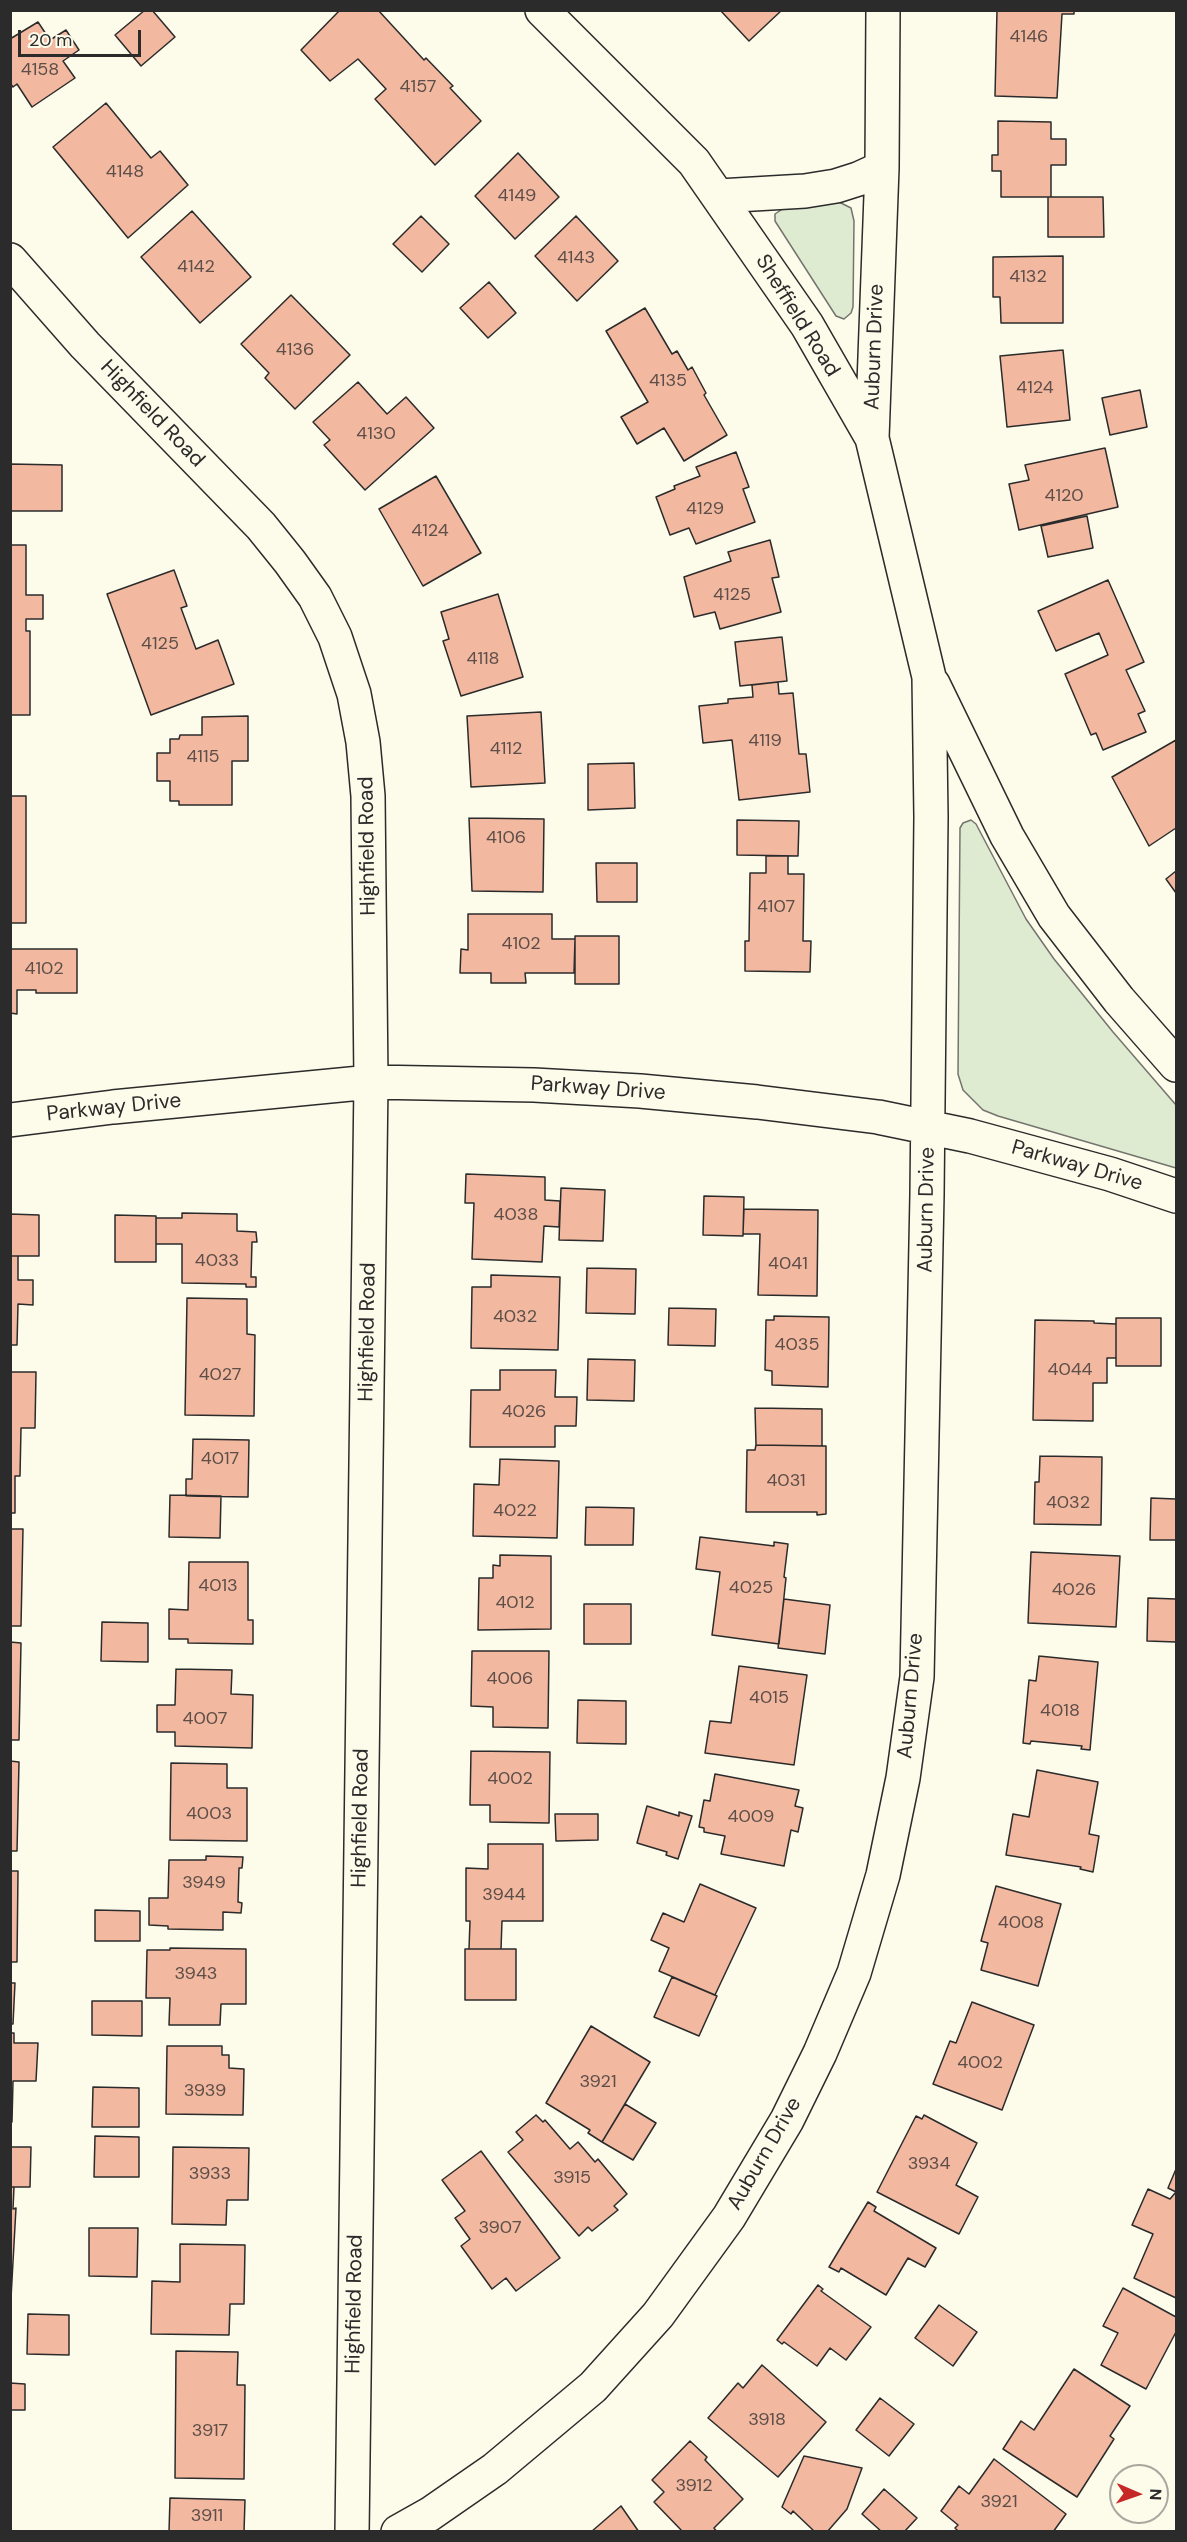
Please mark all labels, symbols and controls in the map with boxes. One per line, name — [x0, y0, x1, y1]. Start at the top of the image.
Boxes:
scale bar — [21, 18, 144, 56]
house number: 4146 — [1010, 26, 1048, 48]
text: 20 m — [29, 28, 72, 52]
house number: 4158 — [21, 59, 59, 81]
house number: 4157 — [400, 76, 436, 98]
house number: 4148 — [106, 161, 144, 183]
house number: 4149 — [498, 185, 536, 207]
house number: 4143 — [557, 247, 595, 269]
street label: Sheffield Road — [749, 250, 845, 382]
house number: 4142 — [177, 256, 215, 278]
house number: 4132 — [1009, 266, 1047, 288]
street label: Auburn Drive — [860, 284, 890, 410]
house number: 4136 — [276, 339, 314, 361]
street label: Highfield Road — [95, 355, 209, 473]
house number: 4135 — [649, 370, 687, 392]
house number: 4124 — [1016, 377, 1054, 399]
house number: 4130 — [356, 423, 396, 445]
house number: 4120 — [1044, 485, 1084, 507]
house number: 4129 — [686, 498, 724, 520]
house number: 4124 — [411, 520, 449, 542]
house number: 4125 — [713, 584, 751, 606]
house number: 4125 — [141, 633, 179, 655]
house number: 4118 — [466, 648, 500, 670]
house number: 4119 — [748, 730, 782, 752]
house number: 4112 — [490, 738, 522, 760]
house number: 4115 — [186, 746, 220, 768]
street label: Highfield Road — [354, 776, 382, 916]
house number: 4106 — [486, 827, 526, 849]
house number: 4107 — [757, 896, 795, 918]
house number: 4102 — [501, 933, 541, 955]
house number: 4102 — [24, 958, 64, 980]
street label: Parkway Drive — [530, 1072, 666, 1106]
street label: Parkway Drive — [45, 1088, 183, 1128]
street label: Parkway Drive — [1009, 1135, 1145, 1197]
street label: Auburn Drive — [913, 1147, 941, 1273]
house number: 4038 — [494, 1204, 538, 1226]
house number: 4033 — [195, 1250, 239, 1272]
house number: 4041 — [768, 1253, 808, 1275]
street label: Highfield Road — [354, 1262, 382, 1402]
house number: 4032 — [493, 1306, 537, 1328]
house number: 4035 — [775, 1334, 819, 1356]
house number: 4044 — [1047, 1359, 1093, 1381]
house number: 4027 — [199, 1364, 241, 1386]
house number: 4026 — [502, 1401, 546, 1423]
house number: 4017 — [201, 1448, 239, 1470]
house number: 4031 — [766, 1470, 806, 1492]
house number: 4032 — [1046, 1492, 1090, 1514]
house number: 4022 — [493, 1500, 537, 1522]
house number: 4013 — [198, 1575, 238, 1597]
house number: 4025 — [729, 1577, 773, 1599]
house number: 4026 — [1052, 1579, 1096, 1601]
house number: 4012 — [495, 1592, 535, 1614]
street label: Auburn Drive — [893, 1632, 929, 1760]
house number: 4006 — [487, 1668, 533, 1690]
house number: 4015 — [749, 1687, 789, 1709]
house number: 4018 — [1040, 1700, 1080, 1722]
house number: 4007 — [183, 1708, 227, 1730]
street label: Highfield Road — [347, 1748, 375, 1888]
house number: 4002 — [487, 1768, 533, 1790]
house number: 4003 — [186, 1803, 232, 1825]
house number: 4009 — [728, 1806, 774, 1828]
house number: 3949 — [182, 1872, 226, 1894]
house number: 3944 — [482, 1884, 526, 1906]
house number: 4008 — [998, 1912, 1044, 1934]
house number: 3943 — [175, 1963, 217, 1985]
house number: 4002 — [957, 2052, 1003, 2074]
house number: 3921 — [579, 2071, 617, 2093]
house number: 3939 — [184, 2080, 226, 2102]
street label: Auburn Drive — [723, 2093, 807, 2215]
house number: 3934 — [908, 2153, 950, 2175]
house number: 3933 — [189, 2163, 231, 2185]
house number: 3915 — [553, 2167, 591, 2189]
house number: 3907 — [478, 2217, 522, 2239]
street label: Highfield Road — [341, 2234, 369, 2374]
house number: 3918 — [748, 2409, 786, 2431]
house number: 3917 — [192, 2420, 228, 2442]
north arrow — [1109, 2464, 1169, 2524]
house number: 3912 — [675, 2475, 713, 2497]
text: N — [1145, 2488, 1166, 2501]
house number: 3921 — [980, 2491, 1018, 2513]
house number: 3911 — [191, 2505, 223, 2527]

